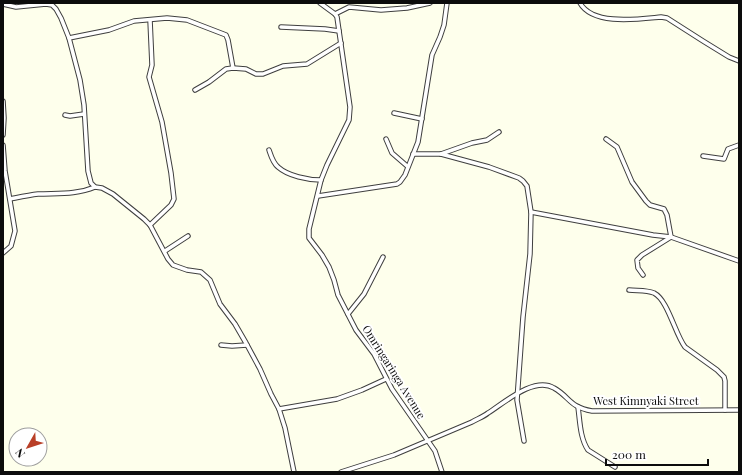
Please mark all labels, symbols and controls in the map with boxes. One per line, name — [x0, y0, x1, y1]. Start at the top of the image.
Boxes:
street label: Omringaringa Avenue — [359, 322, 430, 422]
street label: West Kimnyaki Street — [592, 393, 699, 408]
north arrow — [8, 427, 48, 467]
scale bar — [606, 441, 708, 467]
text: N — [11, 446, 28, 461]
text: 200 m — [612, 446, 646, 462]

